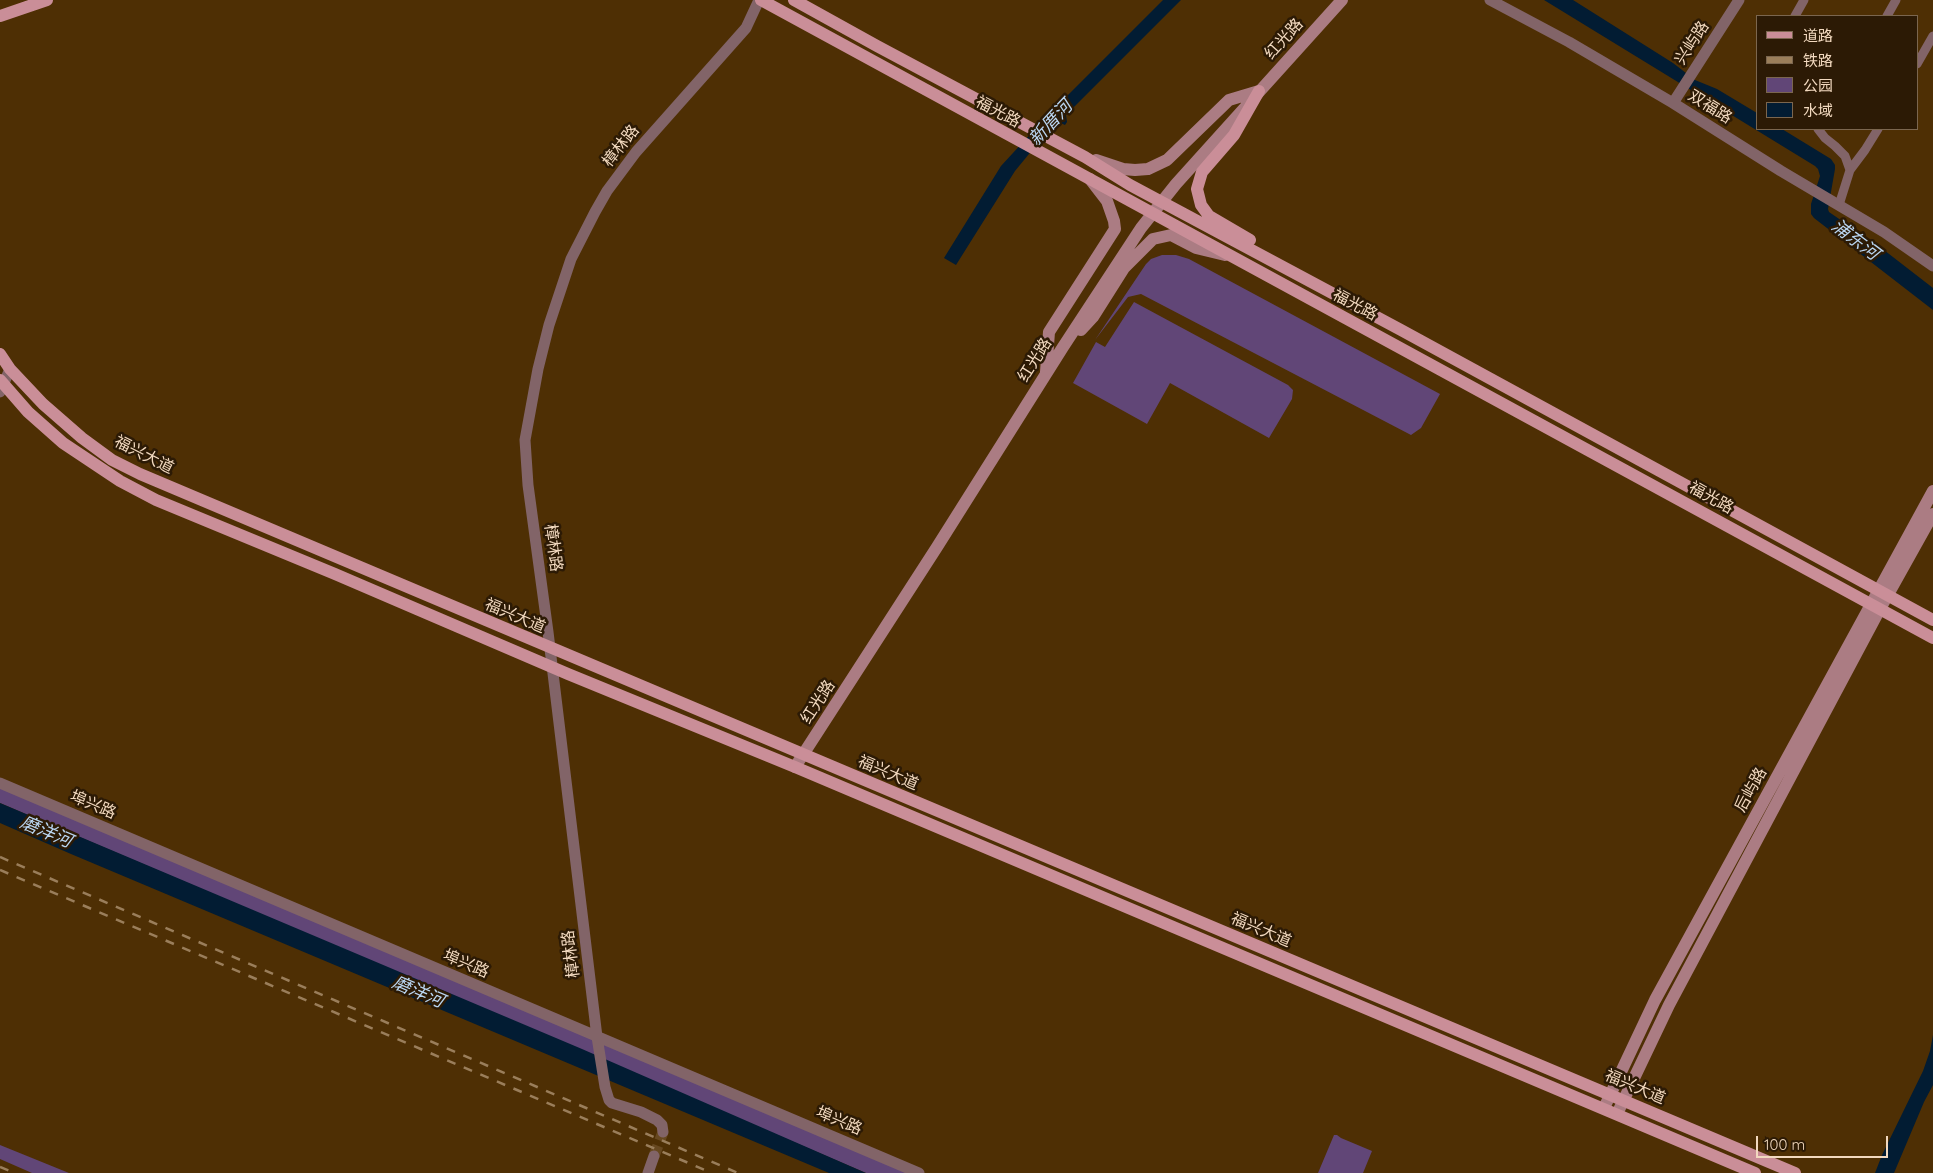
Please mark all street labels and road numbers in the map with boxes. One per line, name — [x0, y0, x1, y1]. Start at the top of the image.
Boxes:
street label: 红光路 — [1261, 15, 1307, 63]
street label: 兴屿路 — [1671, 18, 1713, 68]
street label: 双福路 — [1685, 86, 1735, 128]
street label: 福光路 — [972, 92, 1024, 132]
street label: 樟林路 — [599, 121, 643, 171]
street label: 福光路 — [1329, 285, 1381, 325]
street label: 红光路 — [1014, 335, 1056, 385]
street label: 福兴大道 — [111, 432, 177, 478]
street label: 福光路 — [1685, 478, 1737, 518]
street label: 樟林路 — [540, 523, 566, 573]
street label: 福兴大道 — [482, 595, 548, 637]
street label: 红光路 — [797, 677, 839, 727]
street label: 福兴大道 — [855, 752, 921, 794]
street label: 后屿路 — [1731, 764, 1771, 816]
street label: 埠兴路 — [67, 787, 119, 823]
street label: 福兴大道 — [1228, 909, 1294, 951]
street label: 樟林路 — [559, 929, 583, 979]
street label: 埠兴路 — [440, 946, 492, 982]
street label: 福兴大道 — [1602, 1066, 1668, 1108]
street label: 埠兴路 — [813, 1103, 865, 1139]

